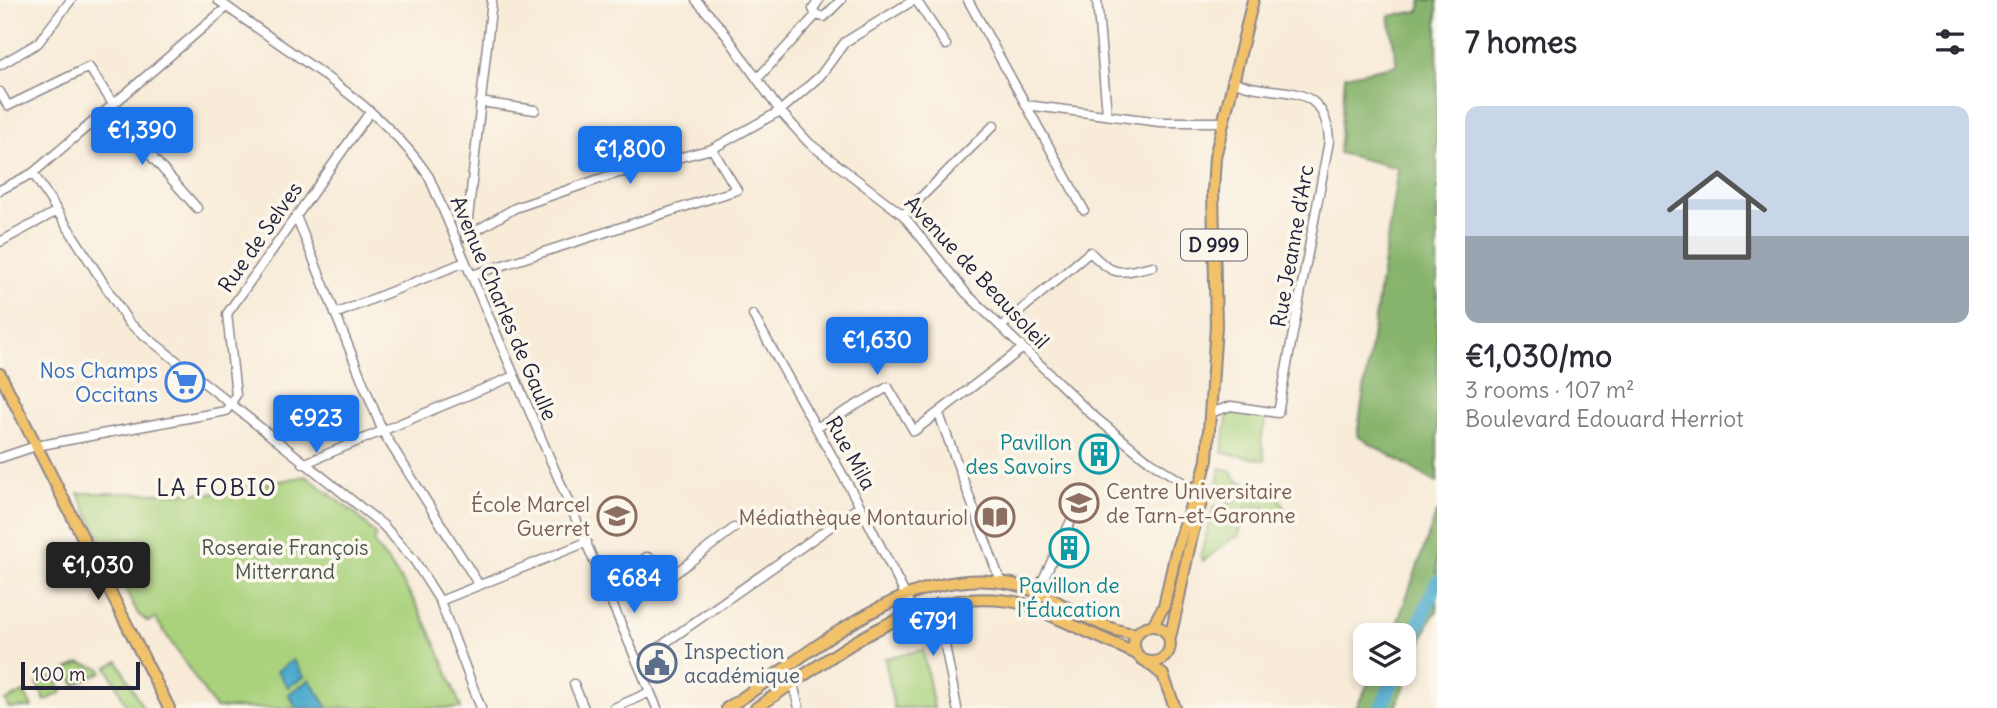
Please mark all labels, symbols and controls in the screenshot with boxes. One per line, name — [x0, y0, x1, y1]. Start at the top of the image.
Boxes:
text: 7 homes — [1465, 23, 1577, 61]
icon: filters — [1931, 23, 1969, 61]
pin: €1,390 — [85, 108, 199, 167]
text: €1,390 — [107, 115, 177, 144]
pin: €1,800 — [573, 127, 687, 186]
text: €1,800 — [594, 134, 666, 163]
icon: home — [1654, 152, 1780, 278]
street label: Rue Jeanne d'Arc — [1264, 163, 1320, 329]
street label: Rue de Selves — [212, 176, 308, 298]
street label: Avenue de Beausoleil — [899, 190, 1055, 354]
street label: Avenue Charles de Gaulle — [444, 192, 564, 424]
road number: D 999 — [1181, 230, 1247, 260]
pin: €1,630 — [820, 318, 934, 377]
text: €1,630 — [842, 325, 912, 354]
text: €1,030/mo — [1465, 337, 1612, 375]
place label: Nos Champs Occitans — [39, 357, 158, 408]
supermarket icon: Nos Champs Occitans — [164, 361, 206, 403]
text: 3 rooms · 107 m² — [1465, 375, 1635, 404]
pin: €923 — [275, 396, 357, 455]
text: €923 — [289, 403, 343, 432]
text: Boulevard Edouard Herriot — [1465, 404, 1744, 433]
street label: Rue Mila — [820, 411, 882, 495]
place label: Pavillon des Savoirs — [965, 429, 1072, 480]
building icon: Pavillon des Savoirs — [1078, 433, 1120, 475]
district label: LA FOBIO — [156, 473, 278, 502]
place label: Centre Universitaire de Tarn-et-Garonne — [1106, 478, 1296, 529]
school or university icon: Centre Universitaire de Tarn-et-Garonne — [1058, 482, 1100, 524]
place label: École Marcel Guerret — [471, 491, 590, 542]
school or university icon: École Marcel Guerret — [596, 495, 638, 537]
library icon: Médiathèque Montauriol — [974, 496, 1016, 538]
place label: Médiathèque Montauriol — [739, 504, 968, 531]
building icon: Pavillon de l'Éducation — [1048, 527, 1090, 569]
park label: Roseraie François Mitterrand — [201, 534, 369, 585]
pin: €1,030 — [41, 542, 155, 602]
text: €1,030 — [62, 550, 134, 579]
pin: €684 — [593, 556, 675, 615]
text: €684 — [607, 563, 661, 592]
place label: Pavillon de l'Éducation — [1017, 572, 1121, 623]
pin: €791 — [892, 598, 974, 658]
text: €791 — [909, 606, 957, 635]
map controls — [1353, 623, 1416, 686]
button: layers — [1353, 623, 1416, 686]
place label: Inspection académique — [684, 638, 800, 689]
public building icon: Inspection académique — [636, 642, 678, 684]
scale bar — [21, 659, 140, 691]
text: 100 m — [32, 662, 86, 686]

